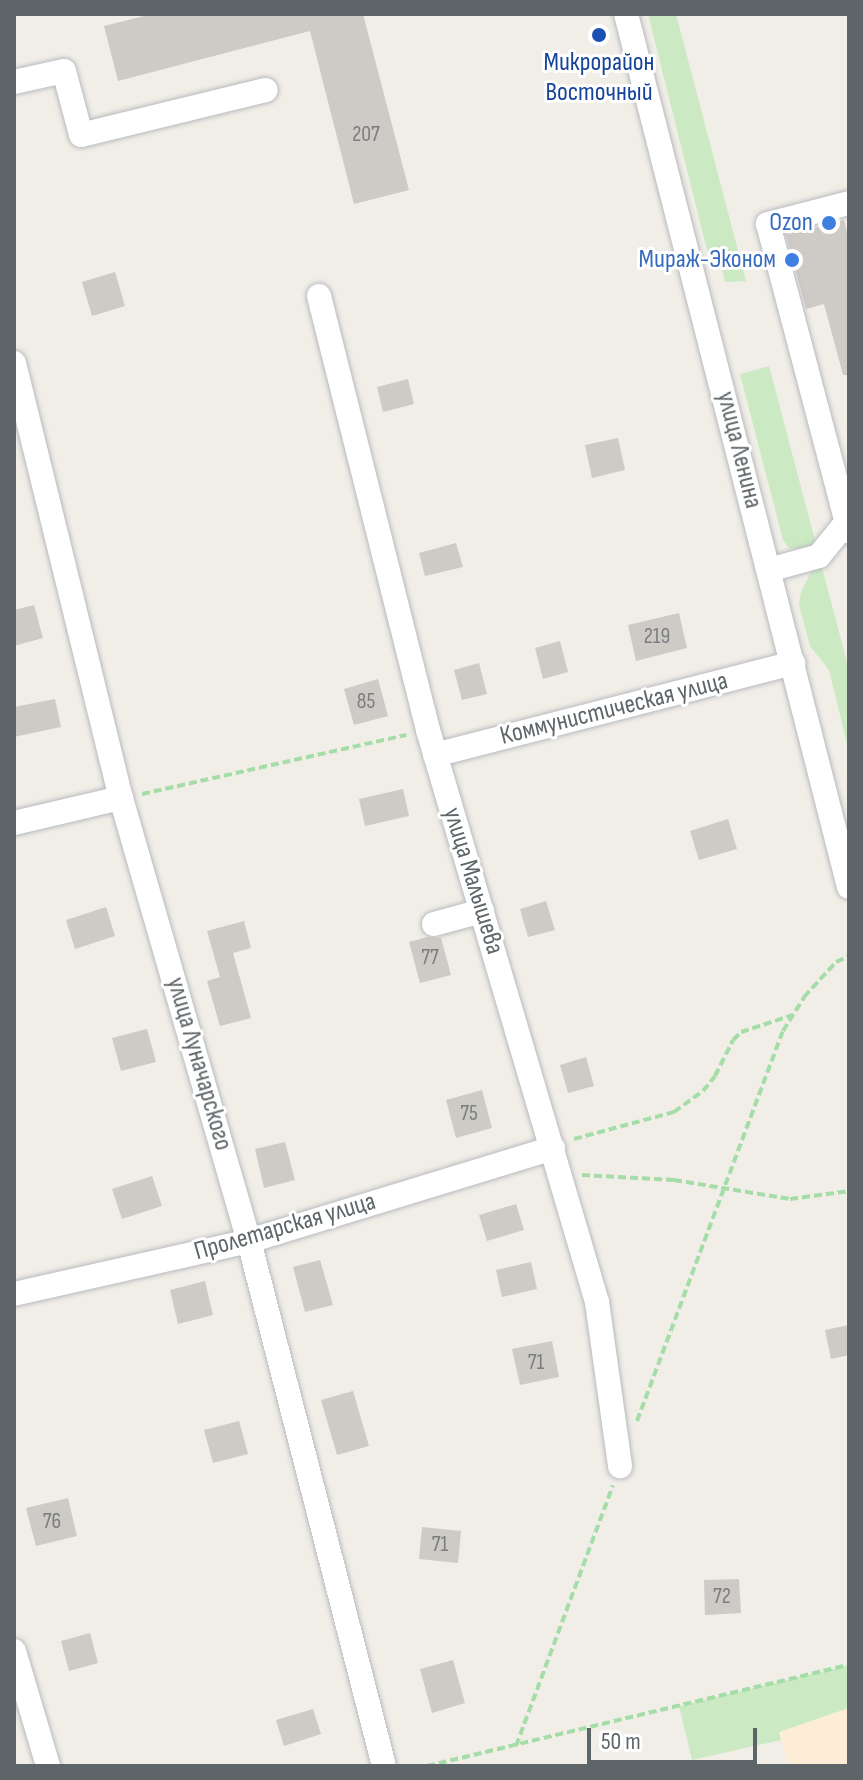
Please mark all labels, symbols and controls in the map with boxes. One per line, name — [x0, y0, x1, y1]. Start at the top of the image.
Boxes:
marker: Микрорайон Восточный — [590, 26, 608, 44]
place label: Микрорайон Восточный — [544, 47, 654, 108]
house number: 207 — [352, 122, 380, 148]
place label: Ozon — [769, 207, 813, 239]
marker: Ozon — [820, 214, 838, 232]
place label: Мираж-Эконом — [639, 244, 776, 276]
marker: Мираж-Эконом — [783, 251, 801, 269]
street label: улица Ленина — [709, 388, 769, 512]
house number: 219 — [644, 624, 670, 650]
street label: Коммунистическая улица — [497, 666, 731, 752]
house number: 85 — [357, 689, 375, 715]
street label: улица Малышева — [436, 804, 510, 958]
house number: 77 — [421, 945, 439, 971]
street label: улица Луначарского — [159, 974, 239, 1154]
house number: 75 — [460, 1101, 478, 1127]
street label: Пролетарская улица — [191, 1186, 379, 1268]
house number: 71 — [528, 1350, 544, 1376]
house number: 76 — [43, 1509, 61, 1535]
house number: 71 — [432, 1532, 448, 1558]
house number: 72 — [713, 1584, 731, 1610]
scale bar — [591, 1712, 761, 1762]
text: 50 m — [601, 1727, 641, 1756]

